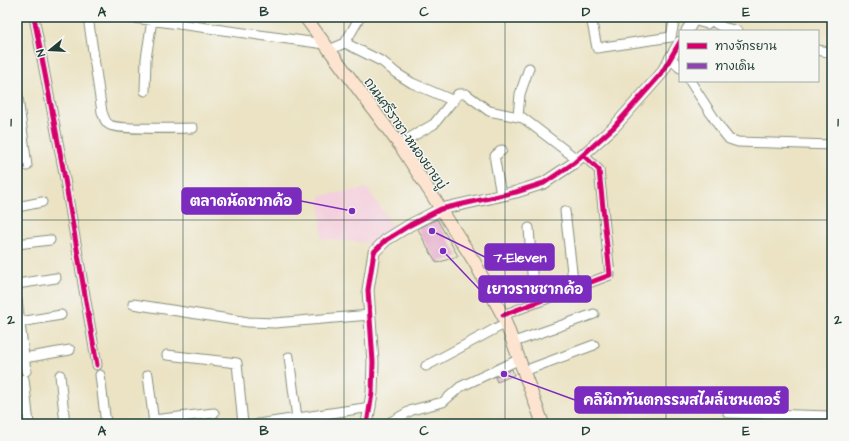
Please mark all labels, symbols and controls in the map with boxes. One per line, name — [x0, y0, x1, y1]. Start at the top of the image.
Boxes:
text: A — [98, 3, 107, 21]
text: B — [259, 3, 269, 21]
text: C — [419, 3, 429, 21]
text: D — [582, 3, 591, 21]
text: E — [742, 3, 750, 21]
north arrow — [30, 30, 70, 70]
legend — [679, 30, 819, 82]
text: ทางจักรยาน — [715, 38, 777, 55]
text: N — [33, 47, 49, 59]
text: ทางเดิน — [715, 58, 755, 75]
street label: ถนนศรีราชา-หนองยายบู่ — [360, 74, 451, 193]
text: 1 — [10, 113, 12, 131]
text: 1 — [837, 113, 839, 131]
callout: ตลาดนัดชากค้อ — [182, 188, 301, 214]
text: ตลาดนัดชากค้อ — [190, 191, 292, 212]
callout: 7-Eleven — [485, 244, 554, 270]
text: 7-Eleven — [493, 248, 546, 268]
callout: เยาวราชชากค้อ — [479, 276, 591, 302]
text: เยาวราชชากค้อ — [487, 279, 583, 300]
text: 2 — [6, 311, 15, 329]
text: 2 — [833, 311, 842, 329]
callout: คลินิกทันตกรรมสไมล์เซนเตอร์ — [575, 387, 788, 413]
text: คลินิกทันตกรรมสไมล์เซนเตอร์ — [583, 390, 781, 411]
text: A — [98, 422, 107, 440]
text: B — [259, 422, 269, 440]
text: C — [419, 422, 429, 440]
text: D — [582, 422, 591, 440]
text: E — [742, 422, 750, 440]

